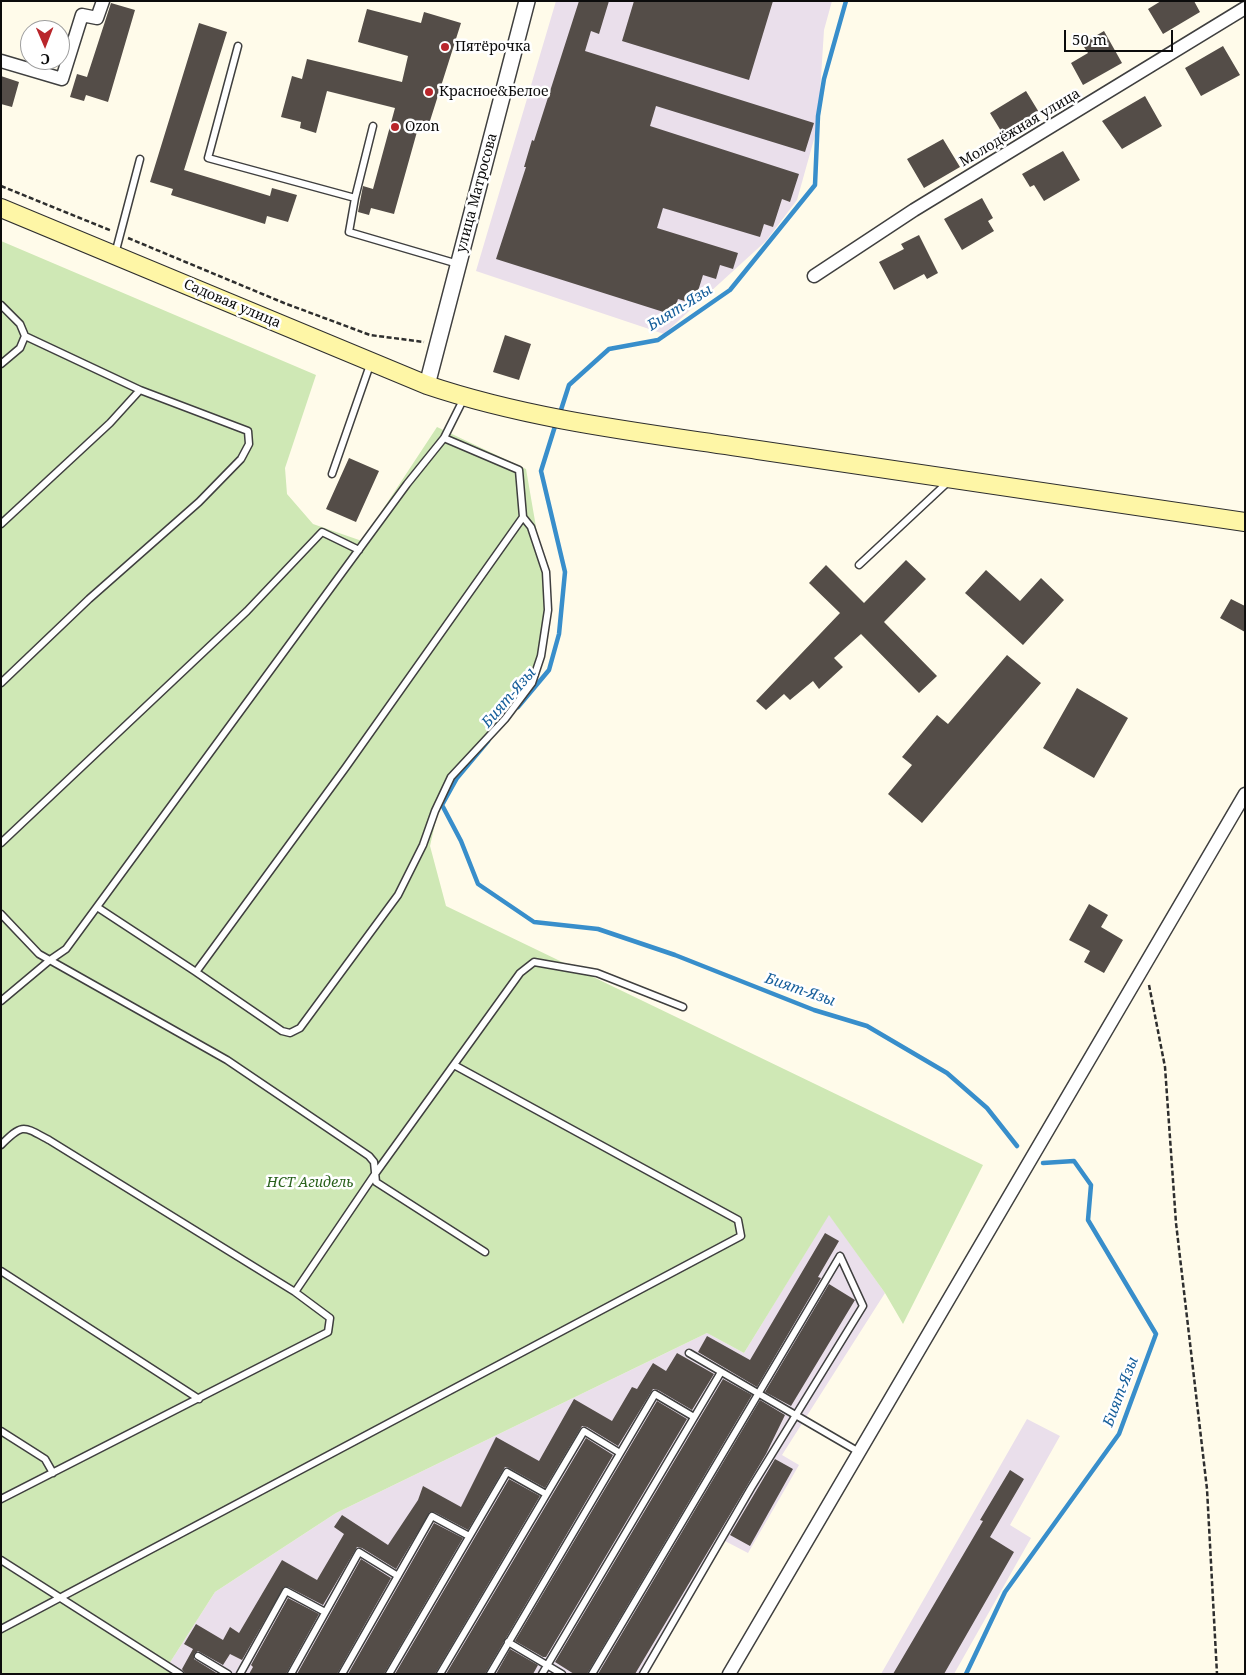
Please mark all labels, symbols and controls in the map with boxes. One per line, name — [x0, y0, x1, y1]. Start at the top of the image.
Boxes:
north arrow — [20, 20, 70, 70]
scale bar — [1066, 20, 1175, 52]
text: 50 m — [1072, 29, 1107, 49]
place label: Пятёрочка — [455, 39, 531, 55]
marker: Пятёрочка — [439, 41, 451, 53]
text: С — [40, 50, 50, 69]
place label: Красное&Белое — [439, 84, 548, 100]
street label: Молодёжная улица — [957, 85, 1083, 171]
marker: Красное&Белое — [423, 86, 435, 98]
place label: Ozon — [405, 119, 440, 135]
marker: Ozon — [389, 121, 401, 133]
street label: улица Матросова — [453, 131, 501, 255]
street label: Садовая улица — [181, 276, 283, 332]
water label: Бият-Язы — [644, 281, 716, 335]
water label: Бият-Язы — [478, 664, 540, 732]
water label: Бият-Язы — [762, 970, 838, 1010]
park label: НСТ Агидель — [266, 1175, 354, 1191]
water label: Бият-Язы — [1099, 1355, 1143, 1429]

